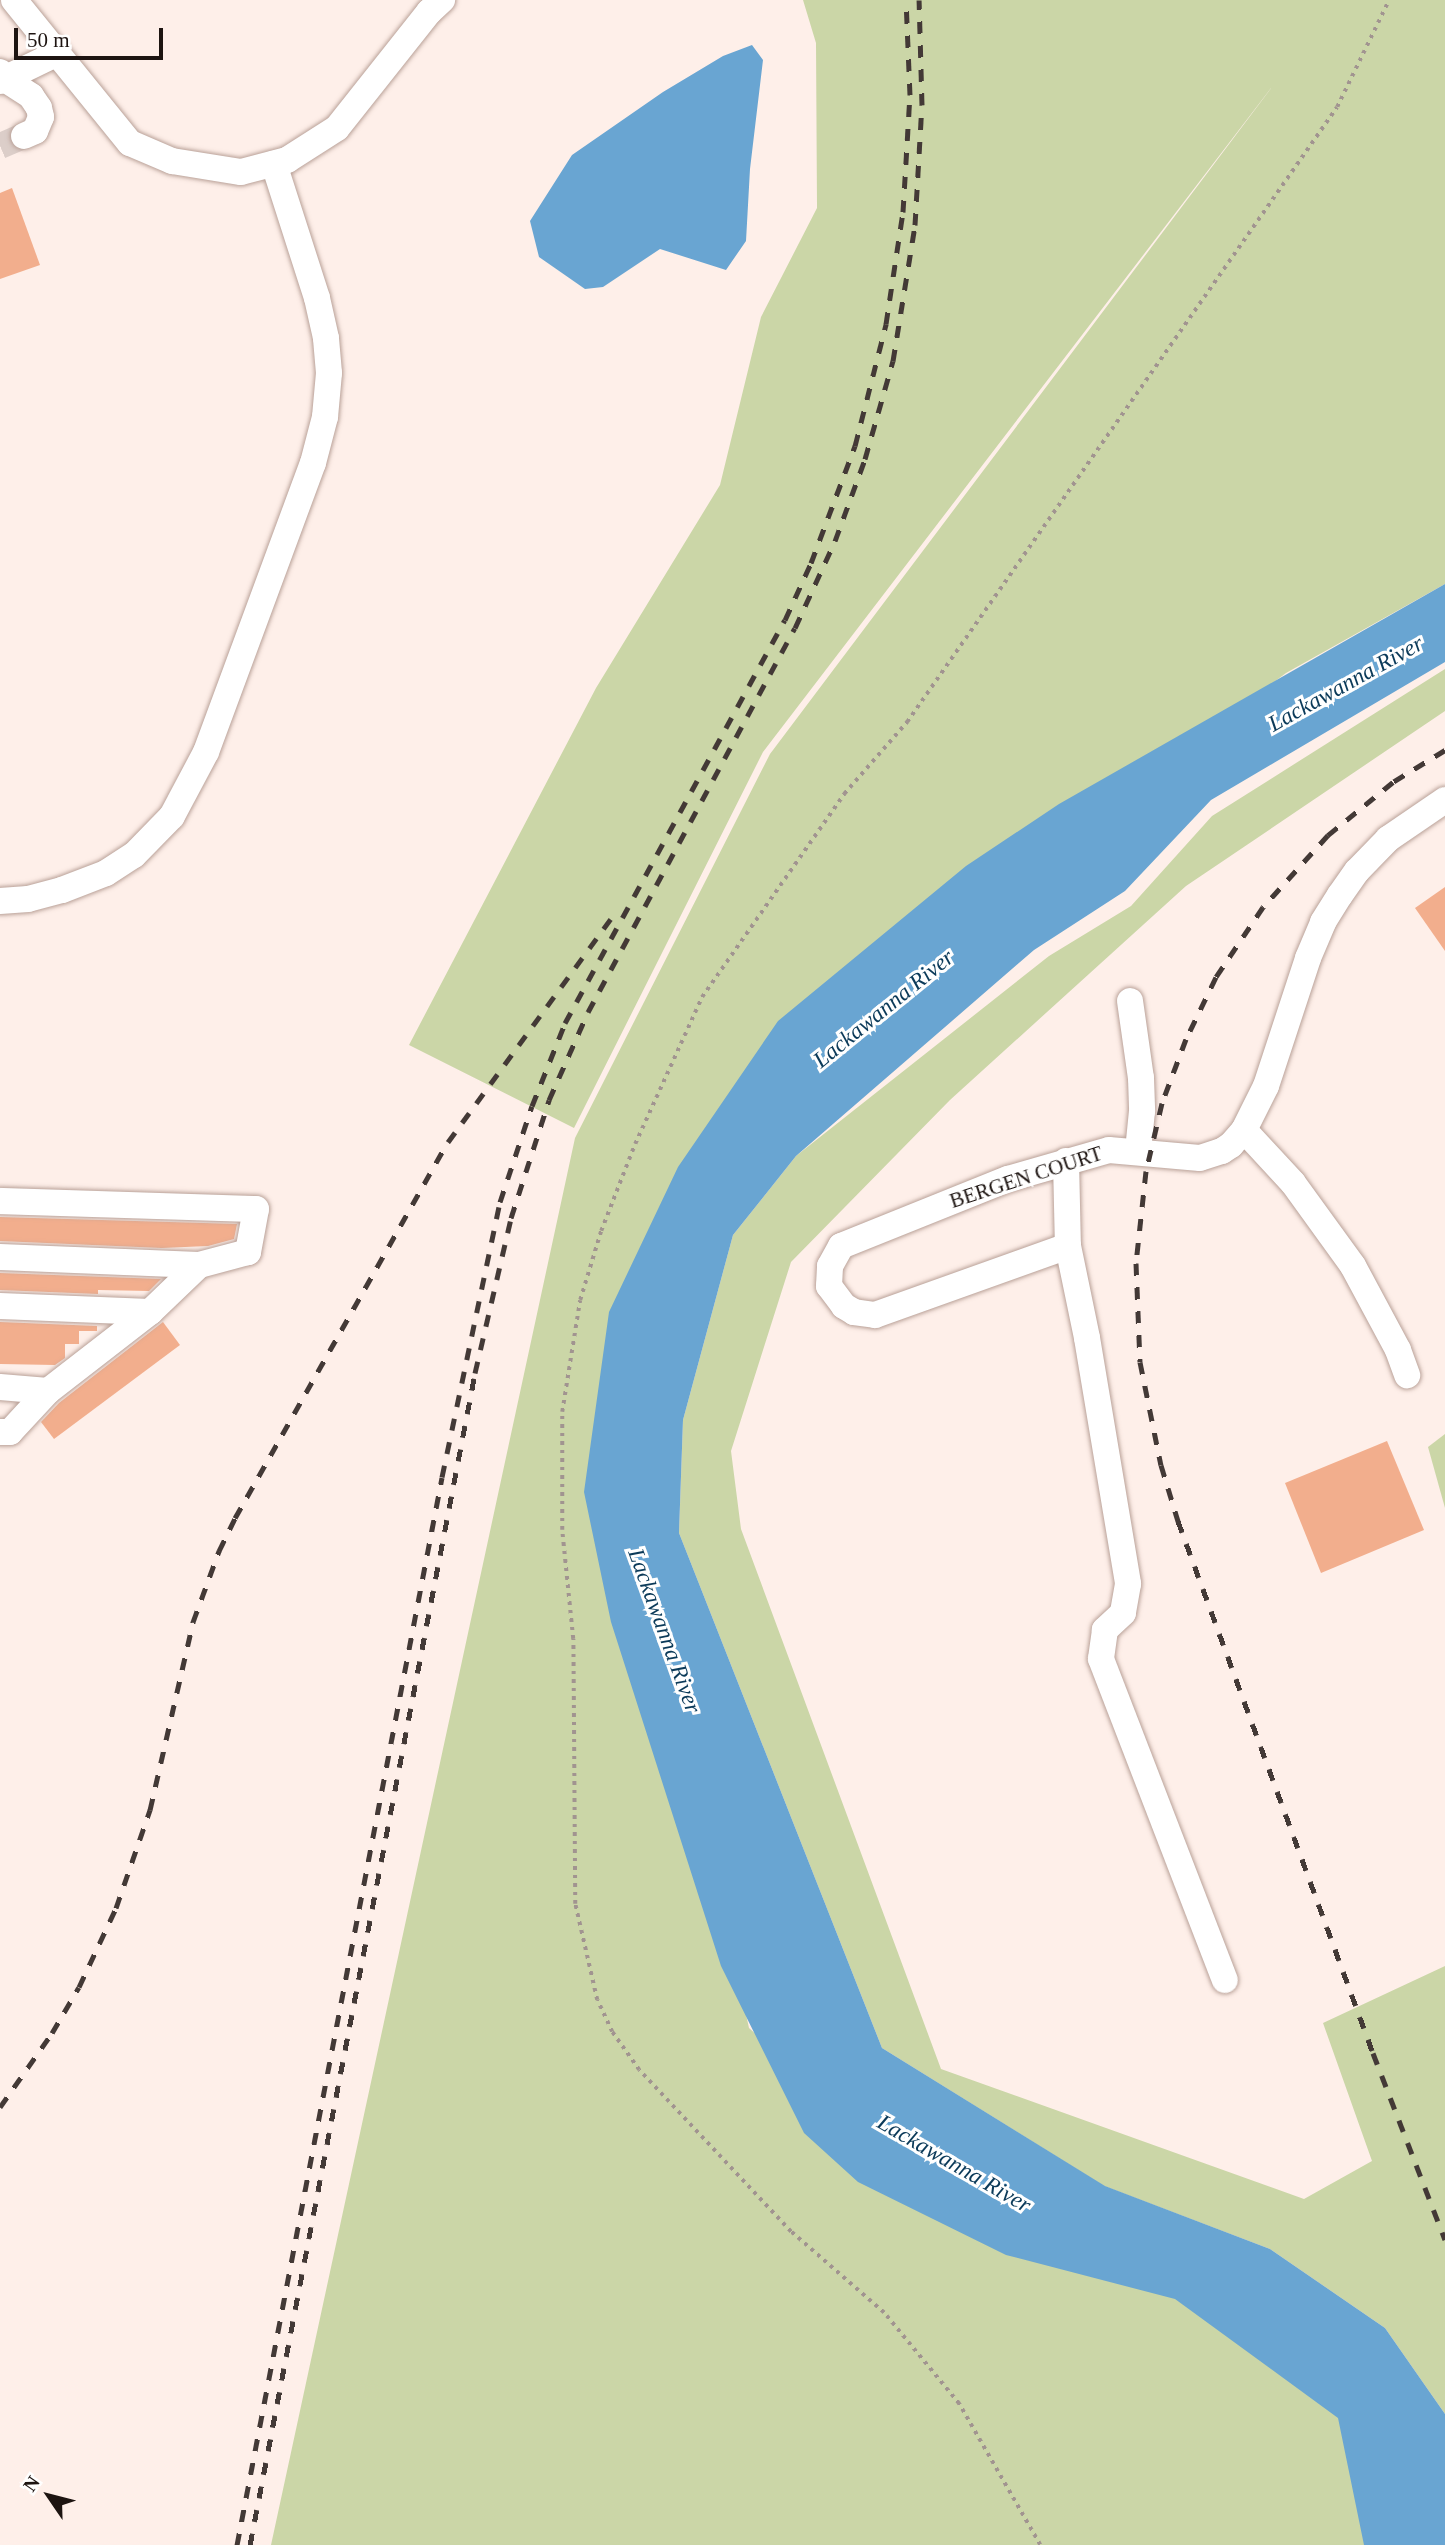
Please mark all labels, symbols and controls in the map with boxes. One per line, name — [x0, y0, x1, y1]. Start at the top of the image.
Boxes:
scale bar — [18, 14, 166, 58]
text: 50 m — [27, 28, 70, 52]
water label: Lackawanna River — [1264, 630, 1428, 738]
water label: Lackawanna River — [808, 944, 960, 1074]
street label: BERGEN COURT — [946, 1140, 1106, 1214]
water label: Lackawanna River — [621, 1545, 707, 1717]
water label: Lackawanna River — [872, 2109, 1036, 2219]
north arrow — [14, 2461, 84, 2531]
text: N — [19, 2472, 44, 2495]

